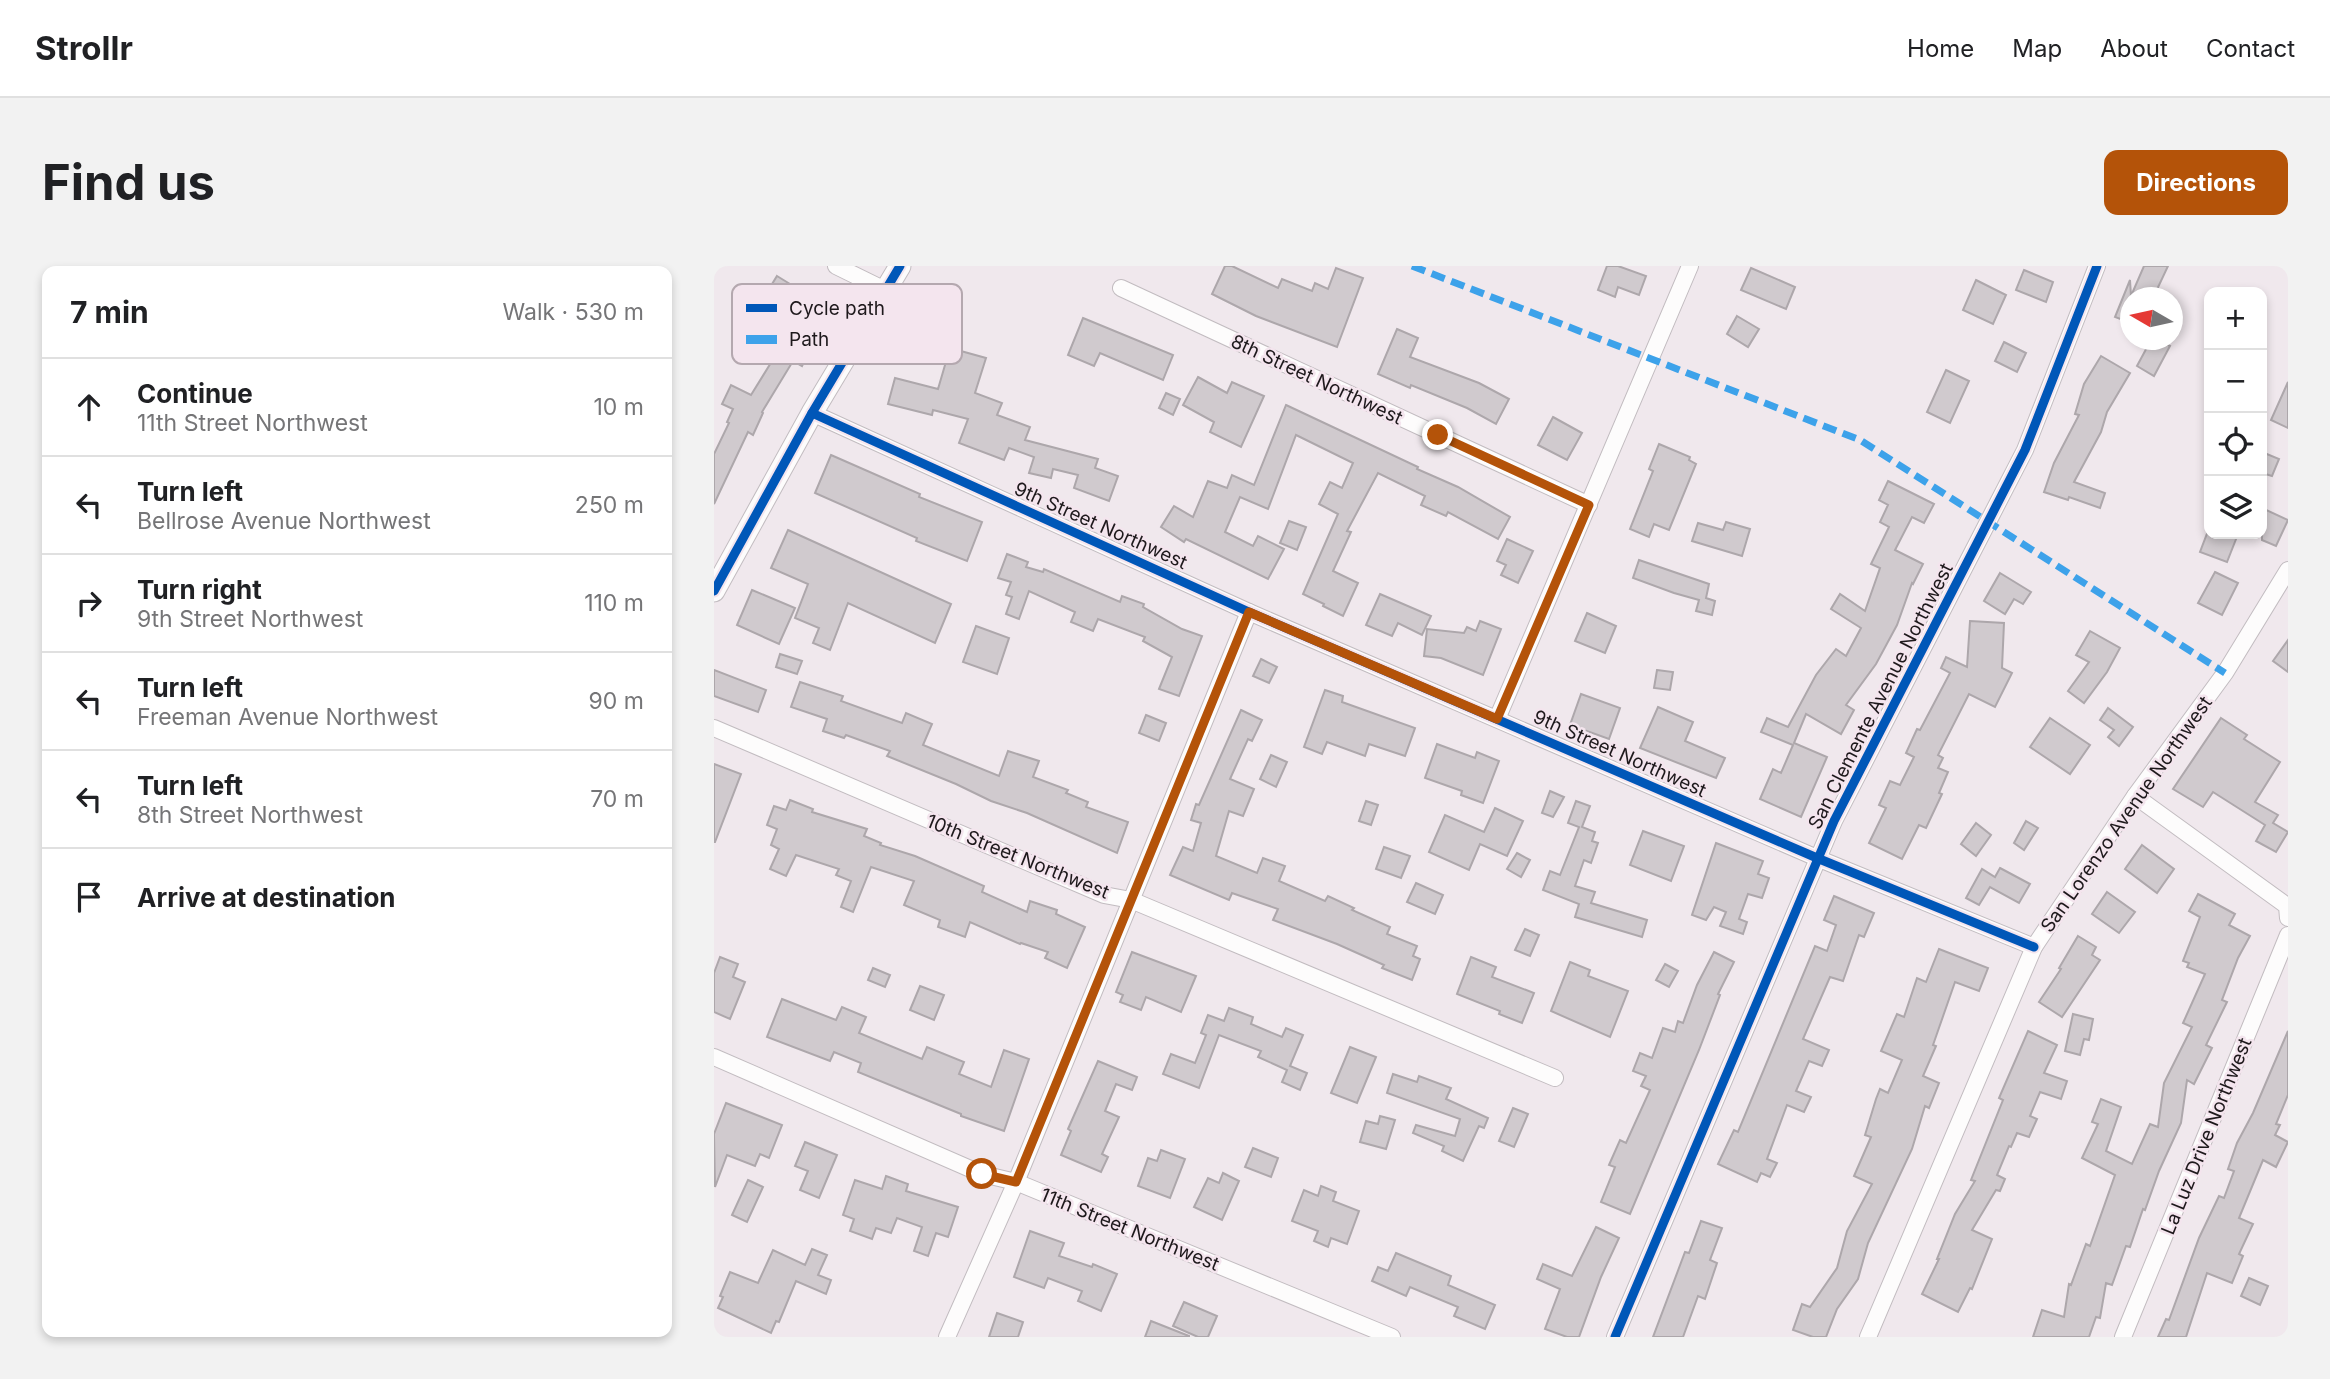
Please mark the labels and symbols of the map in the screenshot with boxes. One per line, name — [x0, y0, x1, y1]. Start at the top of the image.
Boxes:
legend — [732, 284, 962, 364]
north arrow — [2120, 287, 2183, 350]
text: Cycle path — [789, 297, 885, 320]
text: Path — [789, 328, 829, 351]
street label: 8th Street Northwest — [1227, 330, 1406, 429]
route end — [1422, 419, 1453, 450]
street label: 9th Street Northwest — [1011, 477, 1191, 574]
street label: San Clemente Avenue Northwest — [1803, 559, 1958, 833]
street label: San Lorenzo Avenue Northwest — [2036, 692, 2217, 937]
street label: 9th Street Northwest — [1530, 705, 1710, 802]
street label: 10th Street Northwest — [923, 809, 1112, 904]
street label: La Luz Drive Northwest — [2156, 1034, 2256, 1238]
route start — [966, 1158, 997, 1189]
street label: 11th Street Northwest — [1037, 1183, 1222, 1276]

